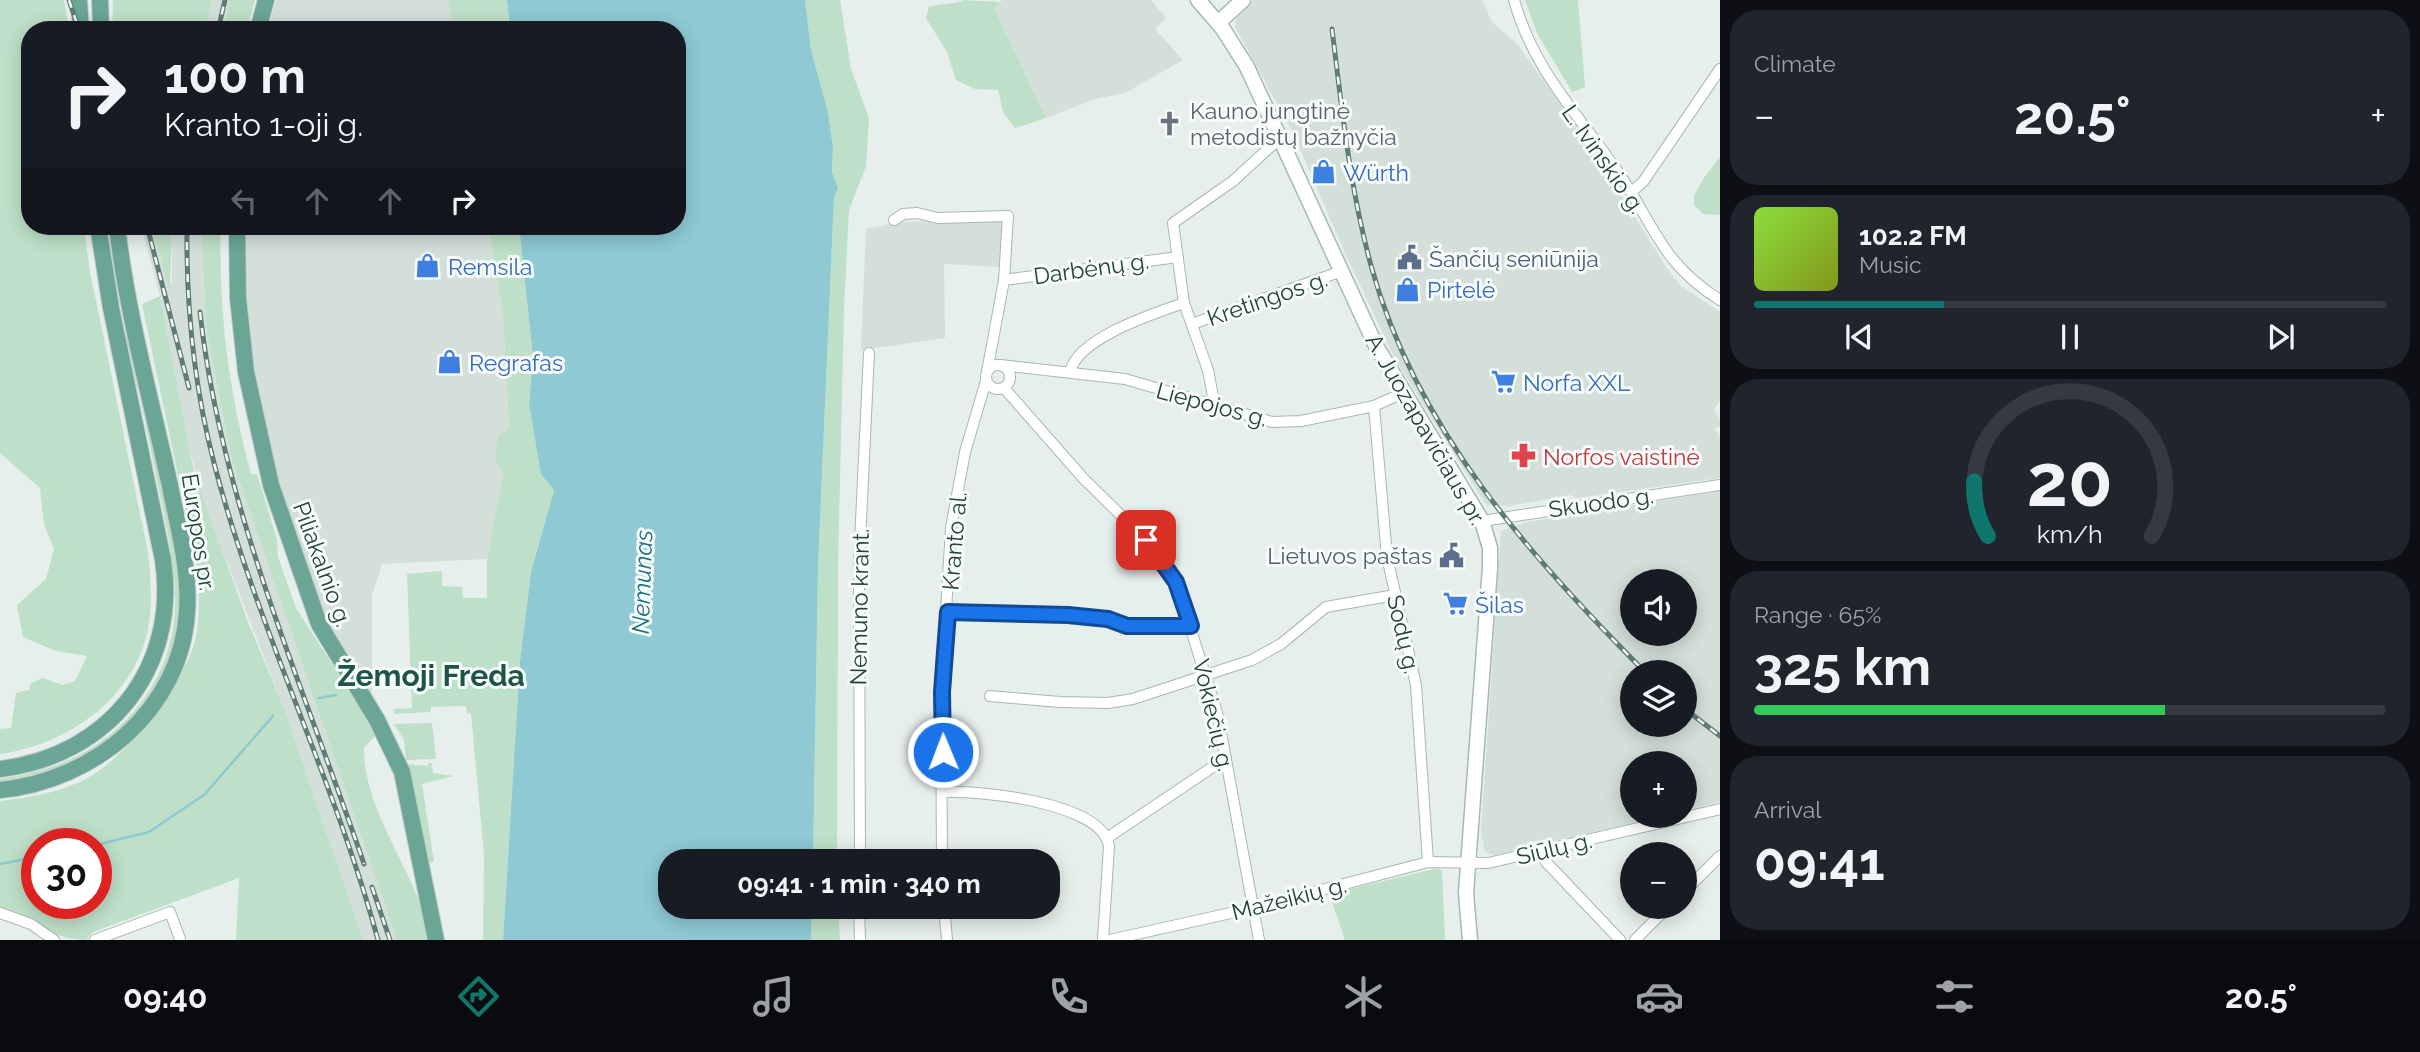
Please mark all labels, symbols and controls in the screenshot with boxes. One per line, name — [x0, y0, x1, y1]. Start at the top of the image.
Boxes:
text: 100 m — [164, 47, 306, 104]
icon: right — [49, 49, 140, 140]
text: Climate — [1754, 50, 1836, 77]
text: 20.5° — [2014, 85, 2131, 146]
text: − — [1754, 93, 1774, 138]
text: + — [2370, 93, 2386, 138]
place label: Kauno jungtinė metodistų bažnyčia — [1190, 97, 1397, 150]
street label: L. Ivinskio g. — [1557, 99, 1651, 219]
text: Kranto 1-oji g. — [164, 106, 363, 143]
church icon: Kauno jungtinė metodistų bažnyčia — [1156, 109, 1184, 137]
shop icon: Würth — [1309, 158, 1337, 186]
place label: Würth — [1343, 159, 1409, 186]
icon: left — [225, 182, 263, 220]
icon: ahead — [298, 182, 336, 220]
icon: ahead — [371, 182, 409, 220]
icon: right — [444, 182, 482, 220]
text: 102.2 FM — [1859, 221, 1967, 251]
public building icon: Šančių seniūnija — [1395, 244, 1423, 272]
place label: Šančių seniūnija — [1429, 245, 1599, 272]
street label: Darbėnų g. — [1032, 247, 1150, 289]
text: Music — [1859, 251, 1922, 278]
shop icon: Remsila — [414, 252, 442, 280]
place label: Remsila — [448, 253, 532, 280]
street label: Kretingos g. — [1203, 265, 1331, 331]
shop icon: Pirtelė — [1393, 275, 1421, 303]
place label: Pirtelė — [1427, 276, 1495, 303]
icon: previous — [1840, 318, 1878, 356]
icon: pause — [2051, 318, 2089, 356]
icon: next — [2262, 318, 2300, 356]
street label: A. Juozapavičiaus pr. — [1360, 329, 1492, 529]
shop icon: Regrafas — [435, 348, 463, 376]
place label: Regrafas — [469, 349, 563, 376]
supermarket icon: Norfa XXL — [1489, 368, 1517, 396]
place label: Norfa XXL — [1523, 369, 1631, 396]
street label: Liepojos g. — [1153, 376, 1271, 432]
text: 20 — [2027, 438, 2113, 523]
pharmacy icon: Norfos vaistinė — [1509, 442, 1537, 470]
place label: Norfos vaistinė — [1543, 443, 1700, 470]
street label: Europos pr. — [176, 472, 222, 592]
street label: Skuodo g. — [1547, 481, 1655, 523]
street label: Kranto al. — [936, 491, 972, 591]
street label: Piliakalnio g. — [288, 498, 358, 630]
pin — [1116, 510, 1176, 570]
text: km/h — [2037, 519, 2103, 549]
icon: arrive — [1127, 521, 1165, 559]
street label: Nemuno krant. — [844, 528, 874, 686]
water label: Nemunas — [626, 529, 658, 635]
public building icon: Lietuvos paštas — [1438, 541, 1466, 569]
place label: Lietuvos paštas — [1267, 542, 1432, 569]
map controls — [1620, 569, 1697, 919]
button: sound — [1620, 569, 1697, 646]
supermarket icon: Šilas — [1441, 590, 1469, 618]
place label: Šilas — [1475, 591, 1524, 618]
street label: Sodų g. — [1382, 592, 1426, 676]
text: Range · 65% — [1754, 601, 1881, 628]
text: 325 km — [1754, 636, 1931, 697]
street label: Vokiečių g. — [1188, 656, 1240, 774]
district label: Žemoji Freda — [337, 658, 525, 693]
button: layers — [1620, 660, 1697, 737]
position arrow — [906, 715, 980, 789]
button: + — [1620, 751, 1697, 828]
text: Arrival — [1754, 796, 1821, 823]
street label: Siūlų g. — [1513, 826, 1595, 870]
speed limit sign: 30 — [21, 828, 112, 919]
text: 09:41 — [1754, 831, 1885, 892]
button: − — [1620, 842, 1697, 919]
text: 09:41 · 1 min · 340 m — [737, 869, 981, 899]
street label: Mažeikių g. — [1229, 871, 1349, 925]
icon: directions — [454, 972, 503, 1021]
icon: music — [749, 972, 798, 1021]
icon: phone — [1044, 972, 1093, 1021]
icon: climate — [1339, 972, 1388, 1021]
icon: car — [1635, 972, 1684, 1021]
icon: filters — [1930, 972, 1979, 1021]
text: 09:40 — [123, 978, 207, 1015]
text: 20.5° — [2225, 978, 2297, 1015]

